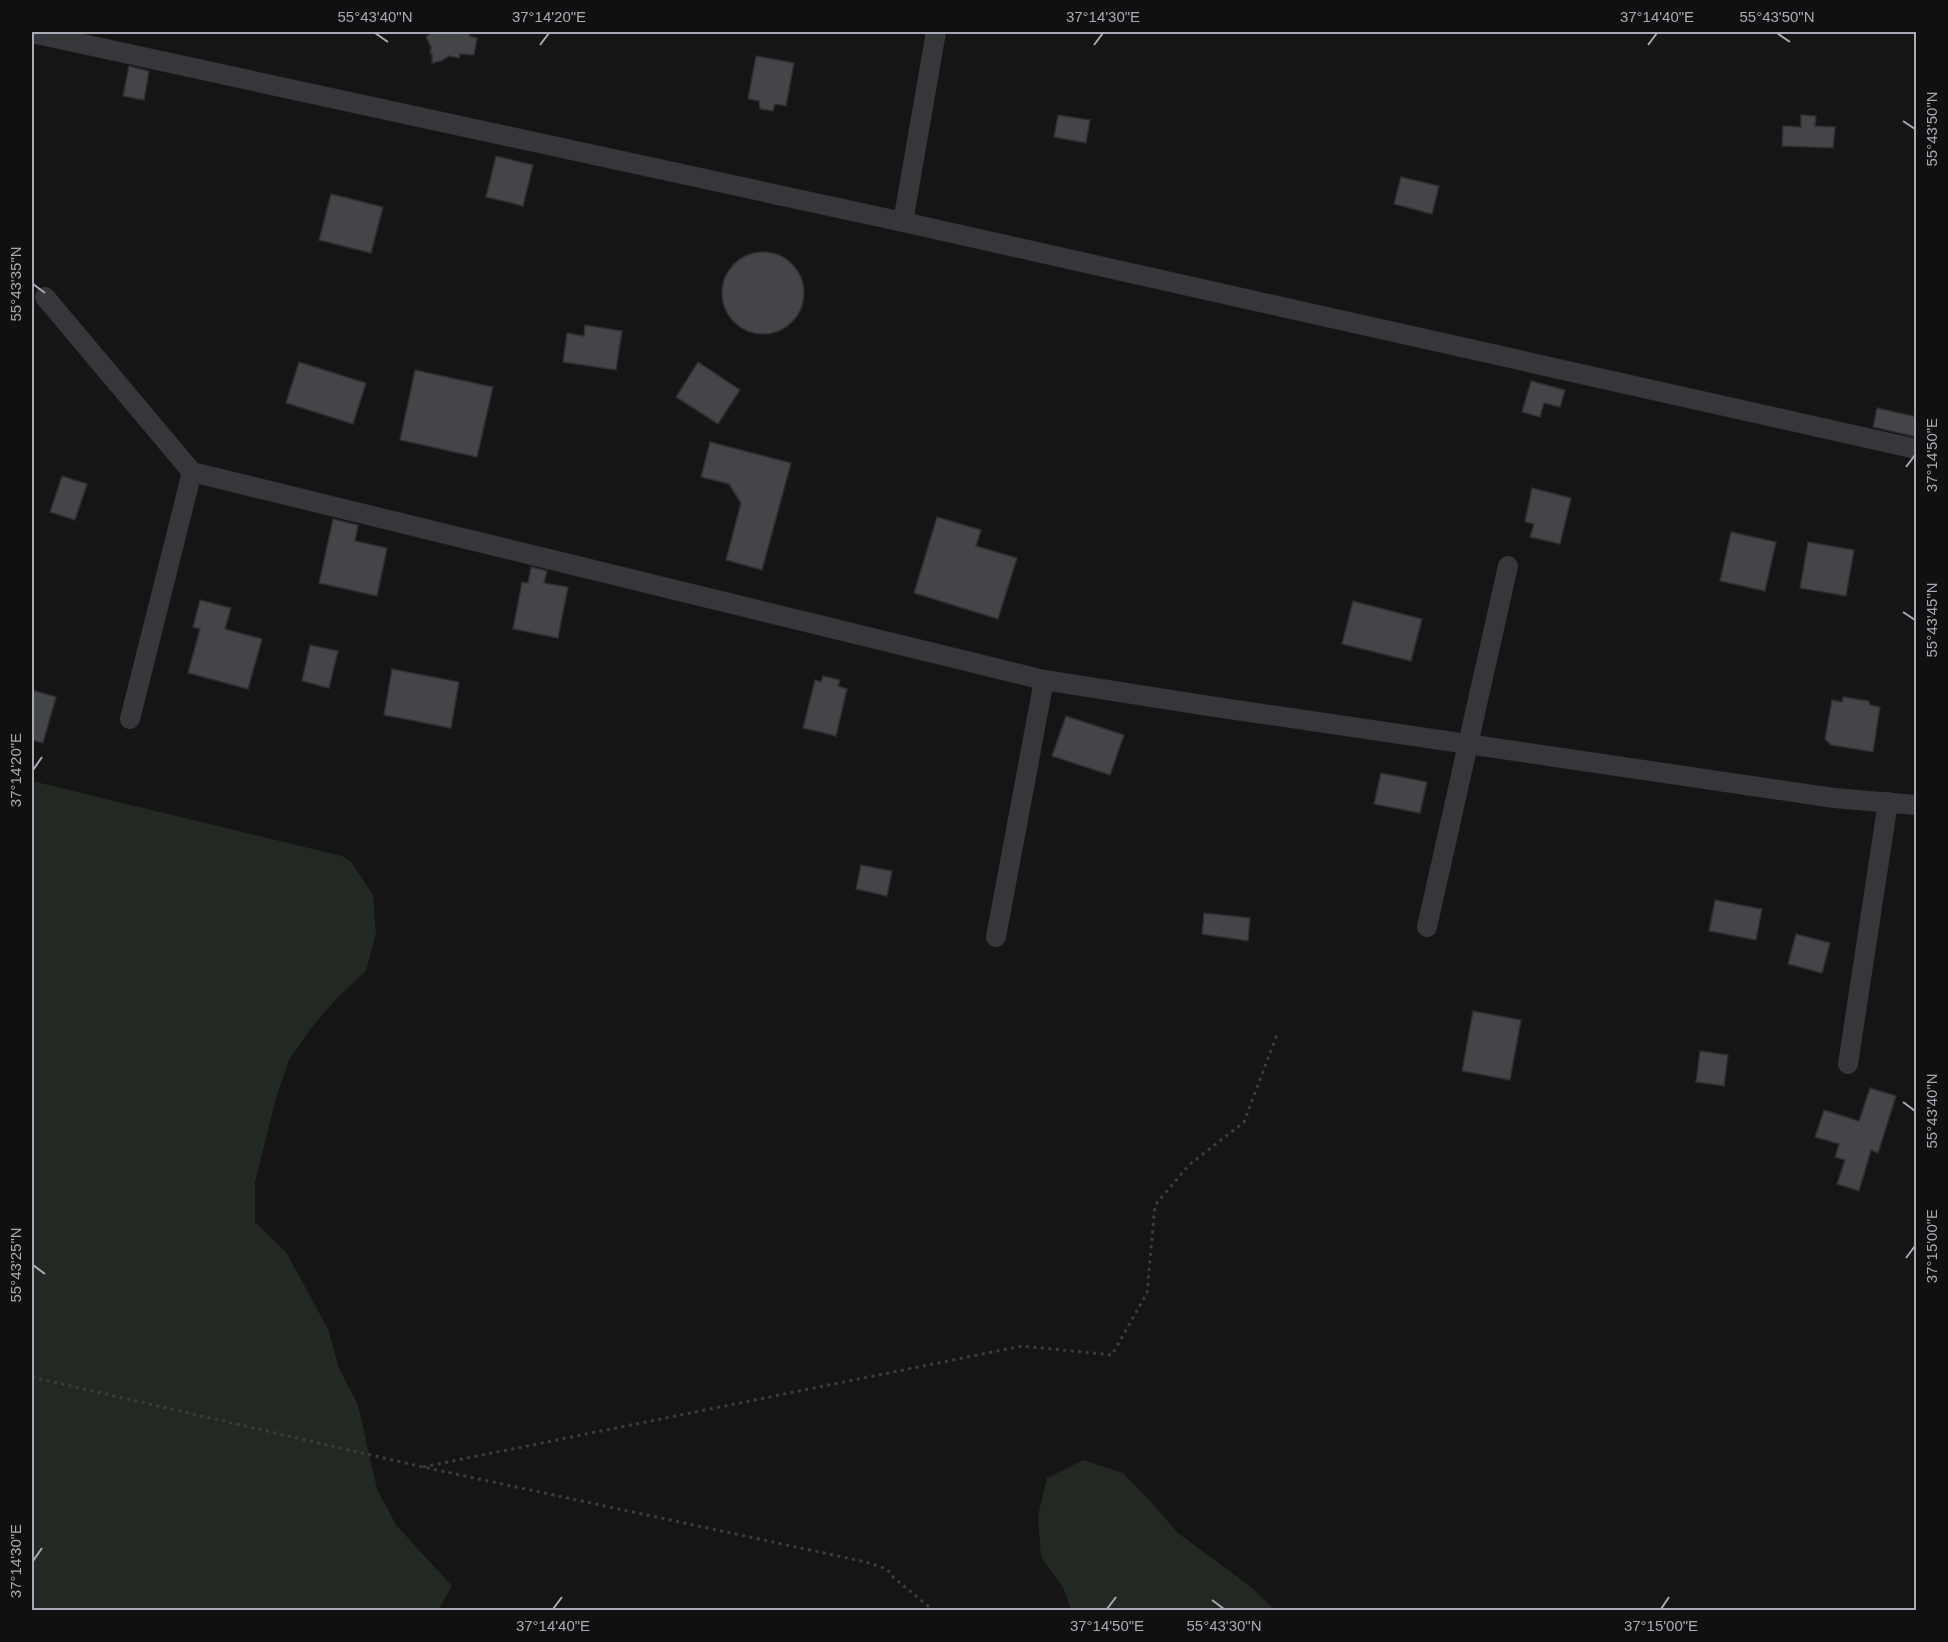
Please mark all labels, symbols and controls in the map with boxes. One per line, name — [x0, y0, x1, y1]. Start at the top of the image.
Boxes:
text: 55°43'40"N — [337, 8, 413, 25]
text: 37°14'20"E — [512, 8, 586, 25]
text: 37°14'30"E — [1066, 8, 1140, 25]
text: 37°14'40"E — [1620, 8, 1694, 25]
text: 55°43'50"N — [1739, 8, 1815, 25]
text: 55°43'50"N — [1923, 91, 1940, 167]
text: 55°43'35"N — [7, 246, 24, 322]
text: 37°14'50"E — [1923, 418, 1940, 492]
text: 55°43'45"N — [1923, 582, 1940, 658]
text: 37°14'20"E — [7, 733, 24, 807]
text: 55°43'40"N — [1923, 1073, 1940, 1149]
text: 37°15'00"E — [1923, 1209, 1940, 1283]
text: 55°43'25"N — [7, 1227, 24, 1303]
text: 37°14'30"E — [7, 1524, 24, 1598]
text: 37°14'40"E — [516, 1617, 590, 1634]
text: 37°14'50"E — [1070, 1617, 1144, 1634]
text: 55°43'30"N — [1186, 1617, 1262, 1634]
text: 37°15'00"E — [1624, 1617, 1698, 1634]

